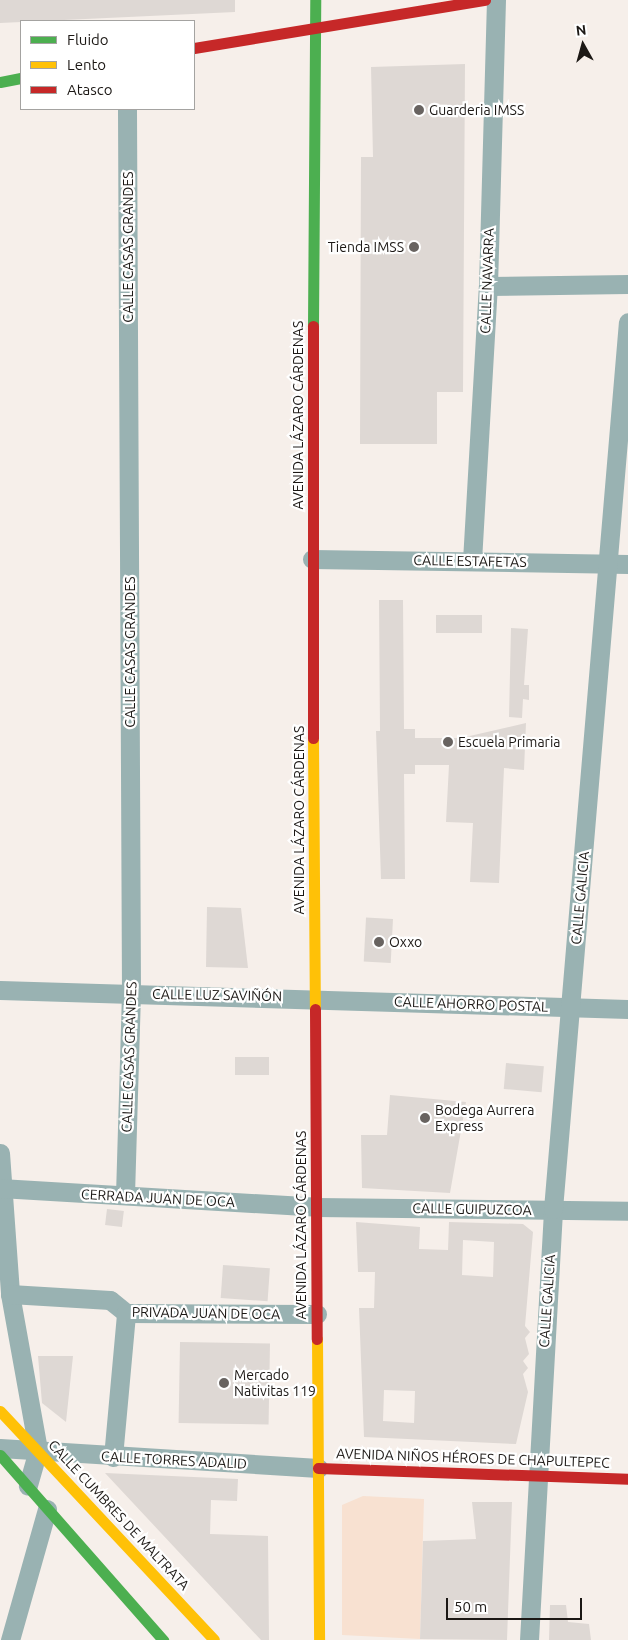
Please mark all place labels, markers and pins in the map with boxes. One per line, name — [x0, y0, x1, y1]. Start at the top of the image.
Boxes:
place label: Guarderia IMSS — [429, 102, 524, 118]
marker: Guarderia IMSS — [413, 104, 425, 116]
place label: Tienda IMSS — [328, 239, 404, 255]
marker: Tienda IMSS — [408, 241, 420, 253]
place label: Escuela Primaria — [458, 734, 561, 750]
marker: Escuela Primaria — [442, 736, 454, 748]
place label: Oxxo — [389, 934, 422, 950]
marker: Oxxo — [373, 936, 385, 948]
place label: Bodega Aurrera Express — [435, 1102, 534, 1134]
marker: Bodega Aurrera Express — [419, 1112, 431, 1124]
place label: Mercado Nativitas 119 — [234, 1367, 316, 1400]
marker: Mercado Nativitas 119 — [218, 1377, 230, 1389]

